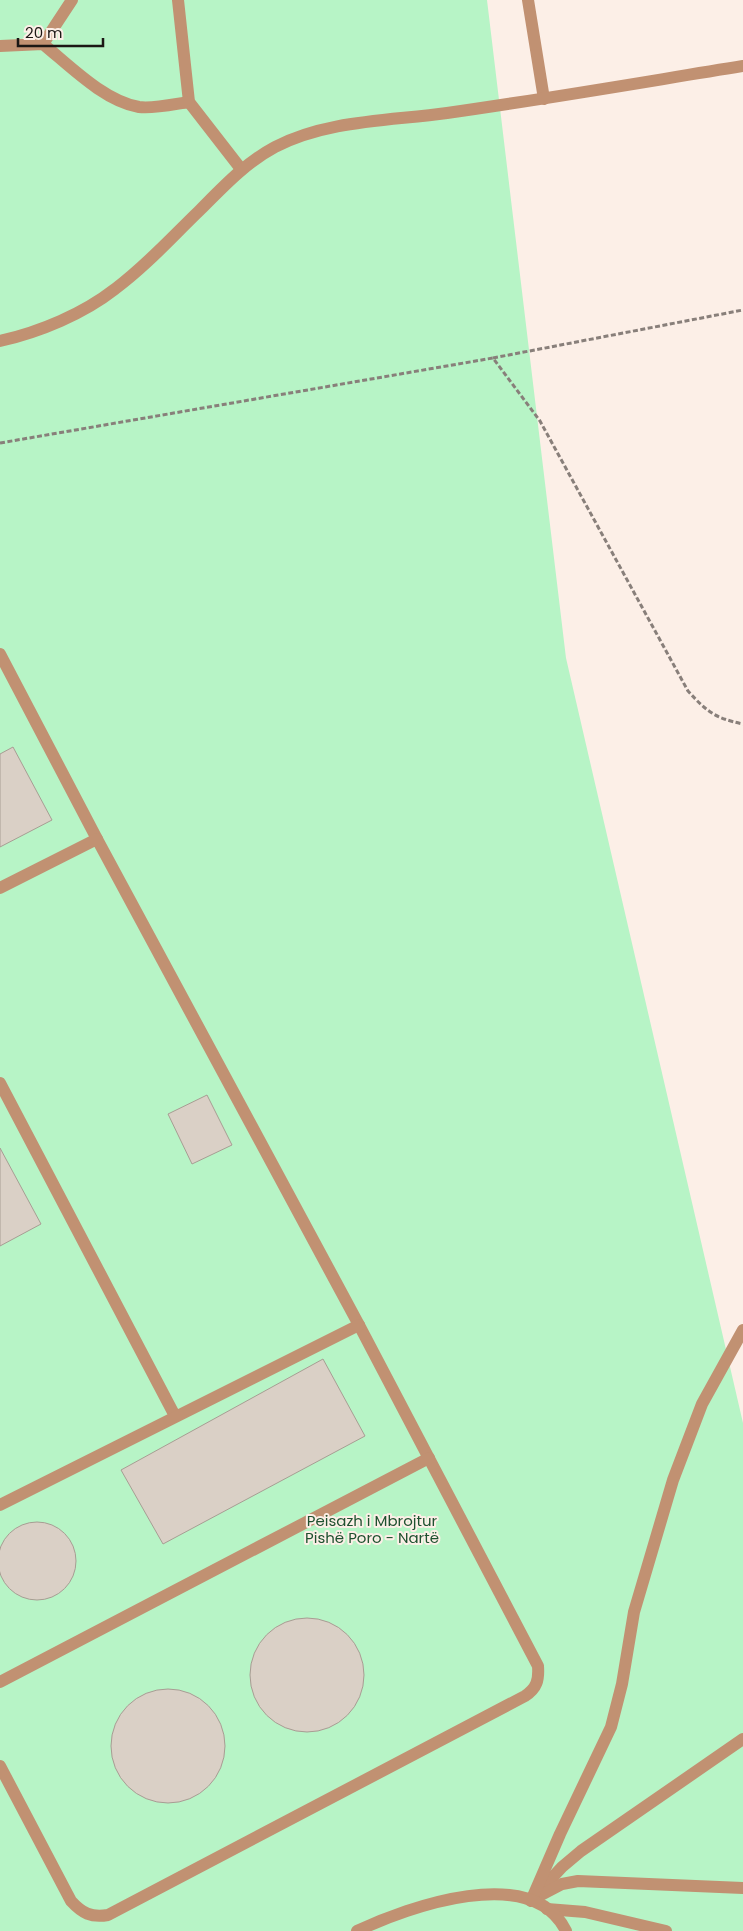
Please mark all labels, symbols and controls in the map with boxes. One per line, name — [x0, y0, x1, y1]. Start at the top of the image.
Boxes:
scale bar — [18, 15, 102, 47]
text: 20 m — [25, 22, 63, 43]
park label: Peisazh i Mbrojtur Pishë Poro - Nartë — [305, 1510, 439, 1548]

